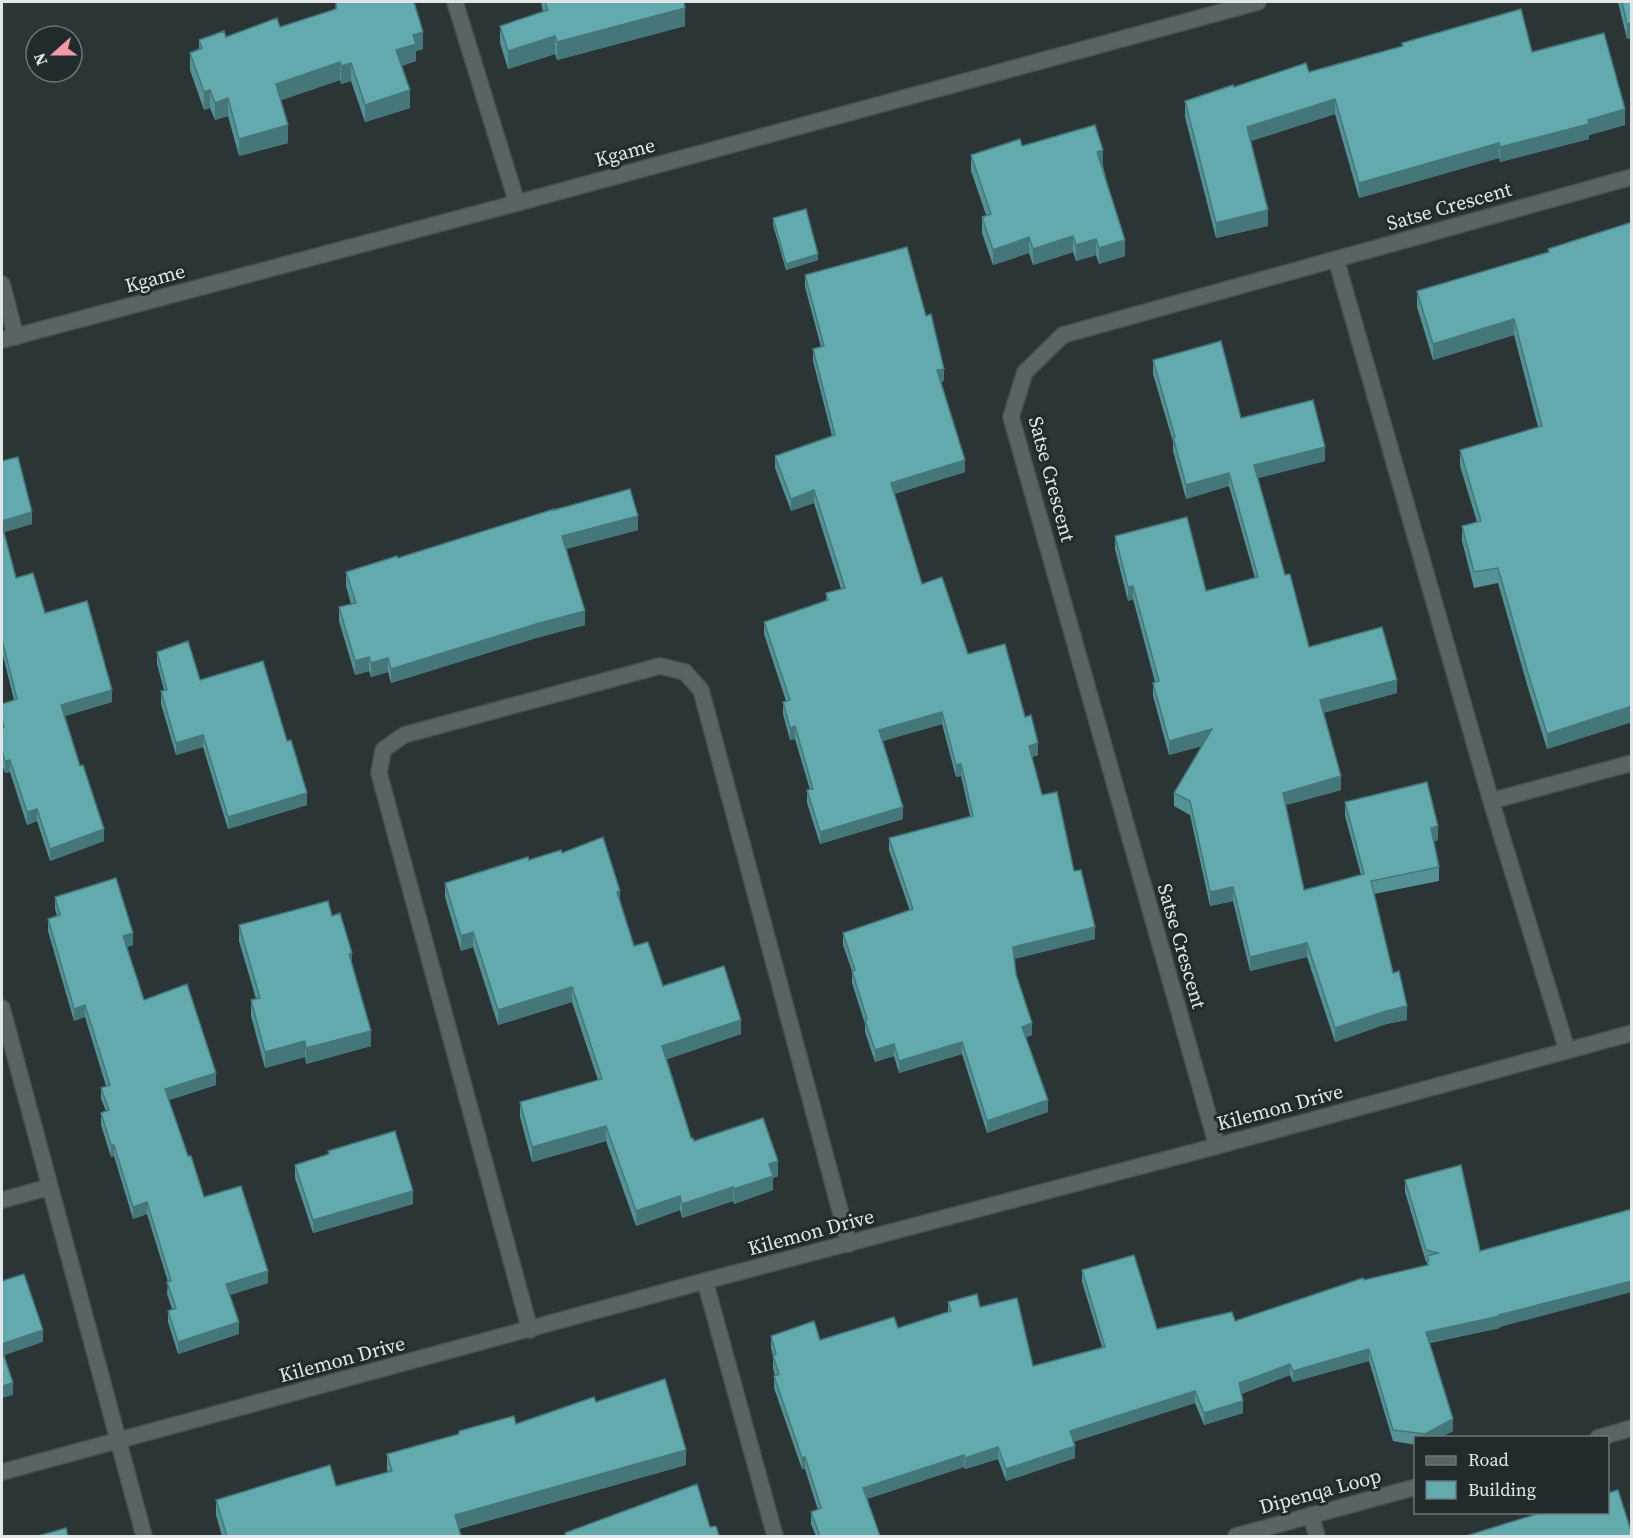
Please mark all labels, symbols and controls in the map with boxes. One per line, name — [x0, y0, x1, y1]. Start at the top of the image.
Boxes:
north arrow — [24, 24, 84, 84]
text: N — [28, 50, 52, 69]
street label: Kgame — [592, 131, 658, 173]
street label: Satse Crescent — [1383, 175, 1515, 237]
street label: Kgame — [122, 257, 188, 299]
street label: Satse Crescent — [1022, 413, 1082, 545]
street label: Satse Crescent — [1151, 880, 1213, 1012]
street label: Kilemon Drive — [1214, 1077, 1346, 1137]
street label: Kilemon Drive — [745, 1202, 877, 1262]
street label: Kilemon Drive — [276, 1329, 408, 1389]
legend — [1414, 1436, 1609, 1514]
text: Road — [1468, 1447, 1509, 1472]
street label: Dipenqa Loop — [1256, 1461, 1384, 1521]
text: Building — [1468, 1477, 1536, 1502]

